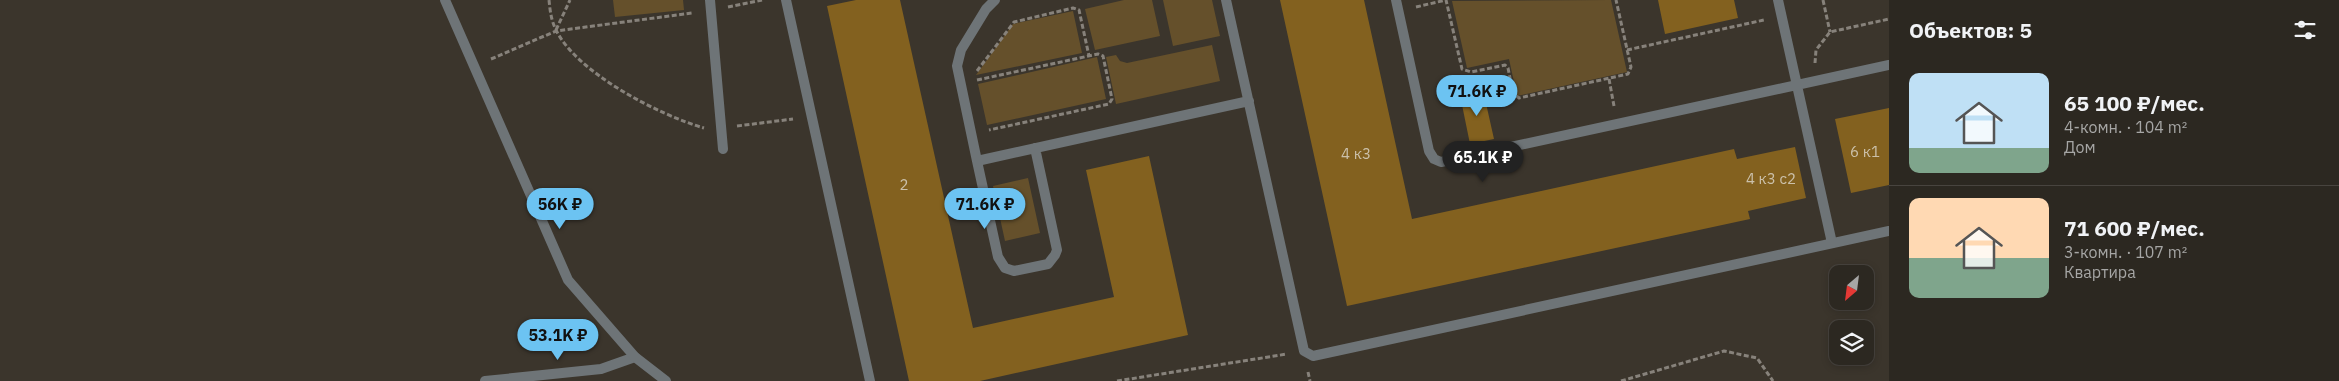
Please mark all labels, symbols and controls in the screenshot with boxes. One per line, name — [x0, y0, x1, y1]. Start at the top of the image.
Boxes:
text: Объектов: 5 — [1909, 16, 2032, 44]
icon: filters — [2291, 16, 2319, 44]
pin: 71.6K ₽ — [1431, 74, 1523, 117]
text: 71.6K ₽ — [1447, 81, 1507, 101]
text: 65 100 ₽/мес. — [2064, 89, 2205, 117]
icon: home — [1949, 93, 2009, 153]
text: 4-комн. · 104 m² — [2064, 117, 2187, 137]
text: Дом — [2064, 137, 2096, 157]
pin: 65.1K ₽ — [1437, 140, 1529, 183]
house number: 6 к1 — [1850, 142, 1880, 161]
house number: 4 к3 — [1341, 144, 1371, 163]
text: 65.1K ₽ — [1453, 147, 1513, 167]
house number: 4 к3 c2 — [1746, 169, 1796, 188]
house number: 2 — [899, 175, 909, 194]
pin: 56K ₽ — [525, 188, 595, 230]
pin: 71.6K ₽ — [939, 188, 1031, 230]
text: 56K ₽ — [538, 194, 582, 214]
text: 71.6K ₽ — [955, 194, 1015, 214]
text: 71 600 ₽/мес. — [2064, 214, 2205, 242]
icon: home — [1949, 218, 2009, 278]
text: 3-комн. · 107 m² — [2064, 242, 2187, 262]
text: Квартира — [2064, 262, 2136, 282]
north arrow — [1829, 265, 1874, 310]
map controls — [1829, 265, 1874, 365]
pin: 53.1K ₽ — [512, 318, 604, 361]
button: layers — [1829, 320, 1874, 365]
text: 53.1K ₽ — [528, 325, 588, 345]

